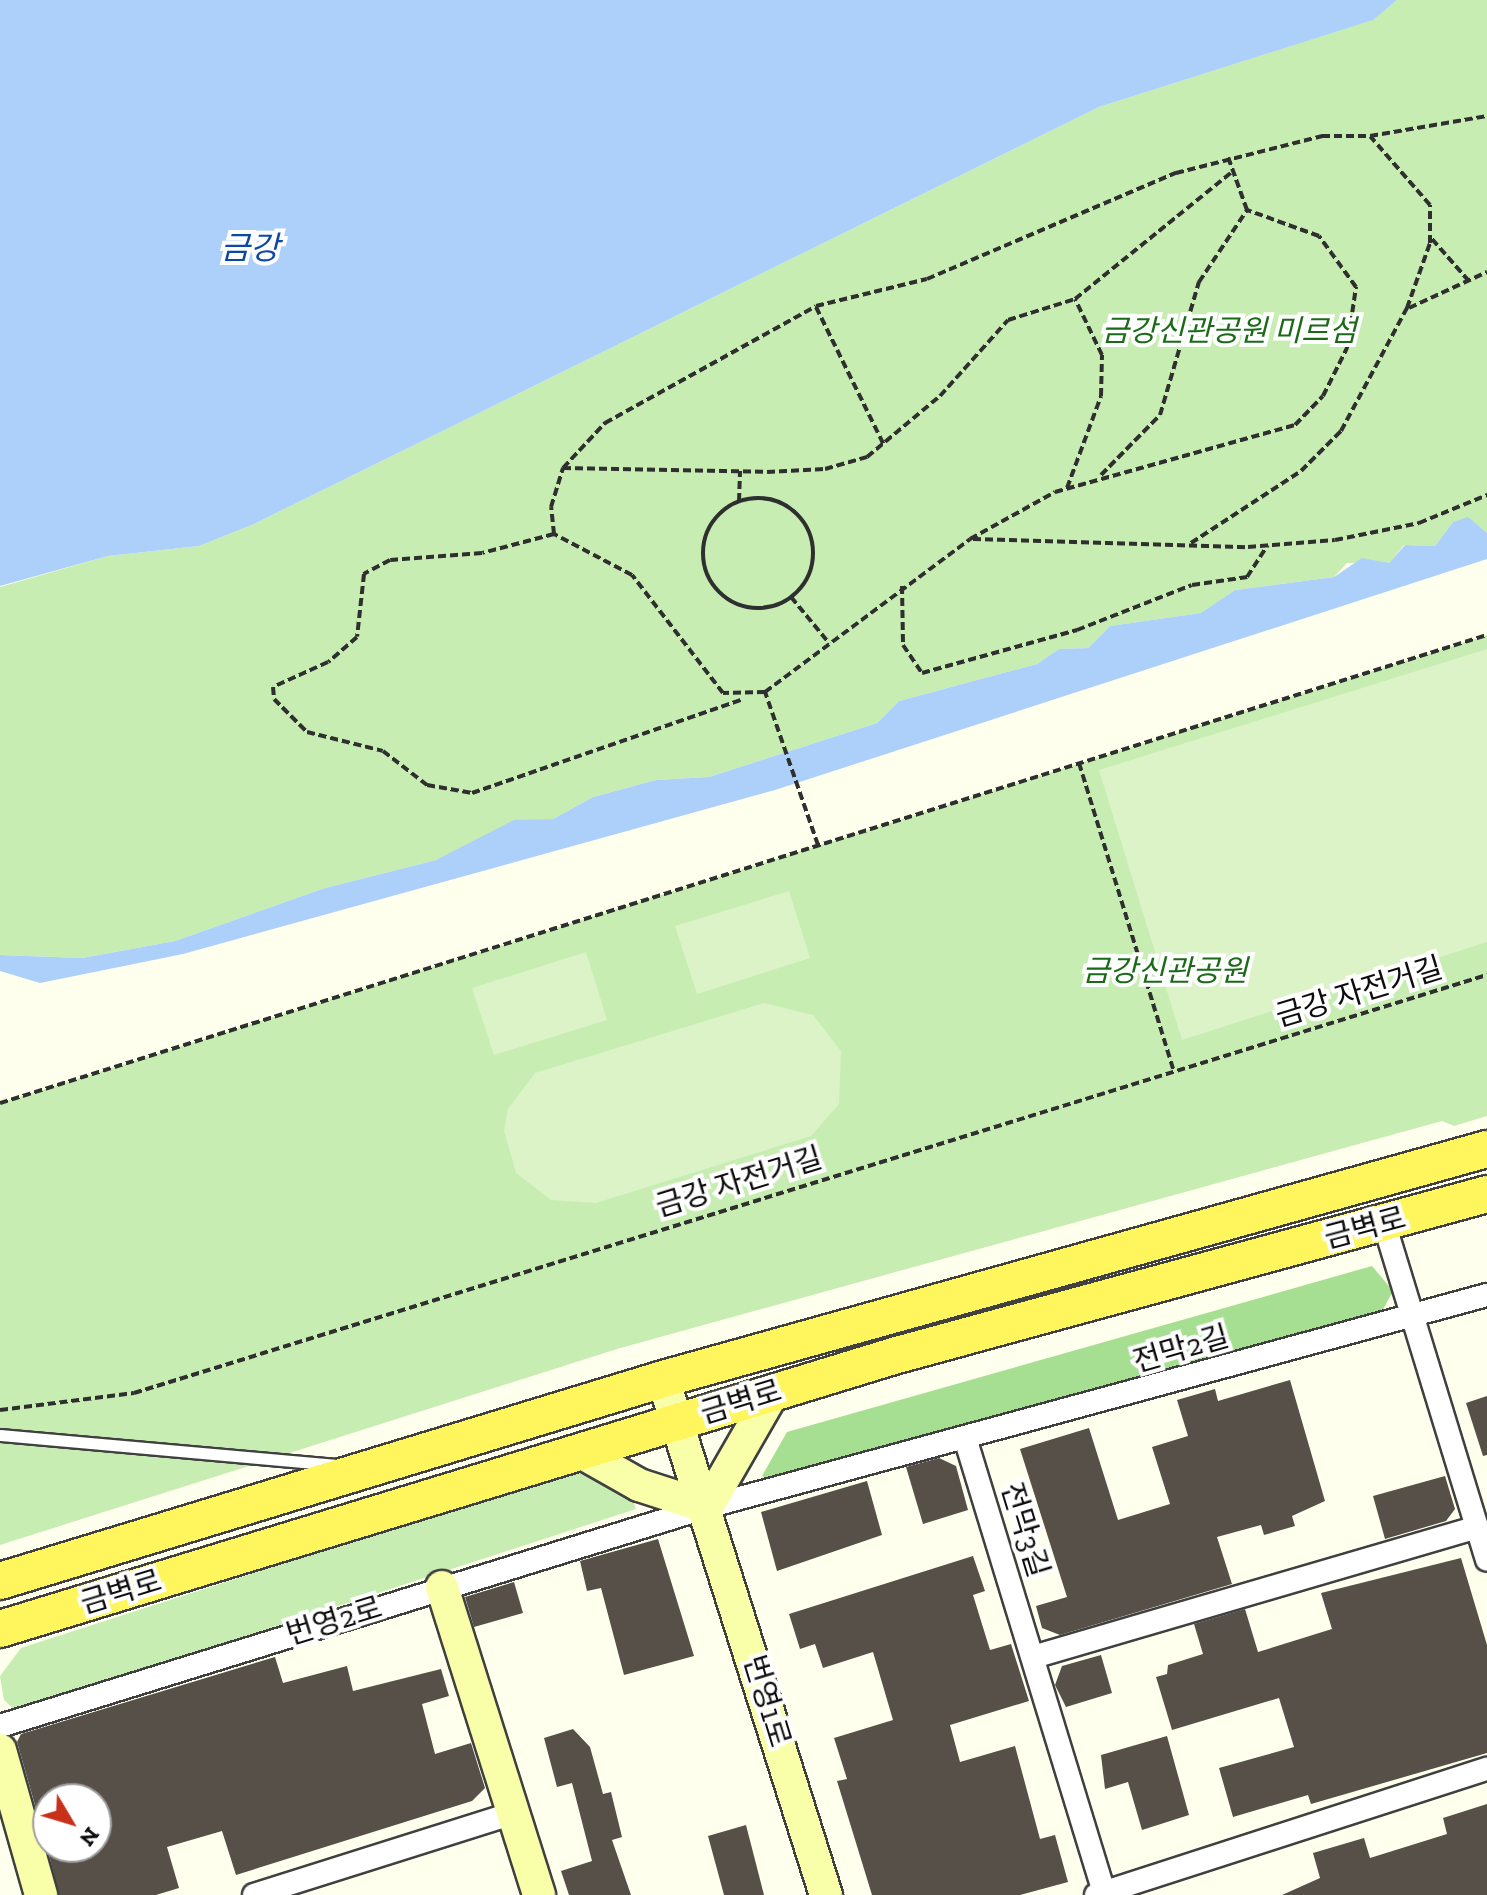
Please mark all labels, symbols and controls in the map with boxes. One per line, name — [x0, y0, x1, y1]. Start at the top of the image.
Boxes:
water label: 금강 — [221, 229, 279, 267]
park label: 금강신관공원 미르섬 — [1102, 313, 1356, 349]
street label: 금강 자전거길 — [1271, 950, 1447, 1034]
park label: 금강신관공원 — [1082, 953, 1248, 989]
street label: 금강 자전거길 — [651, 1140, 827, 1224]
street label: 금벽로 — [1320, 1200, 1410, 1256]
street label: 전막2길 — [1129, 1318, 1233, 1380]
street label: 금벽로 — [696, 1373, 786, 1431]
street label: 전막3길 — [994, 1478, 1056, 1582]
street label: 금벽로 — [76, 1563, 166, 1621]
street label: 번영2로 — [282, 1589, 386, 1653]
street label: 번영1로 — [736, 1651, 798, 1751]
north arrow — [32, 1783, 112, 1863]
text: N — [74, 1822, 106, 1852]

